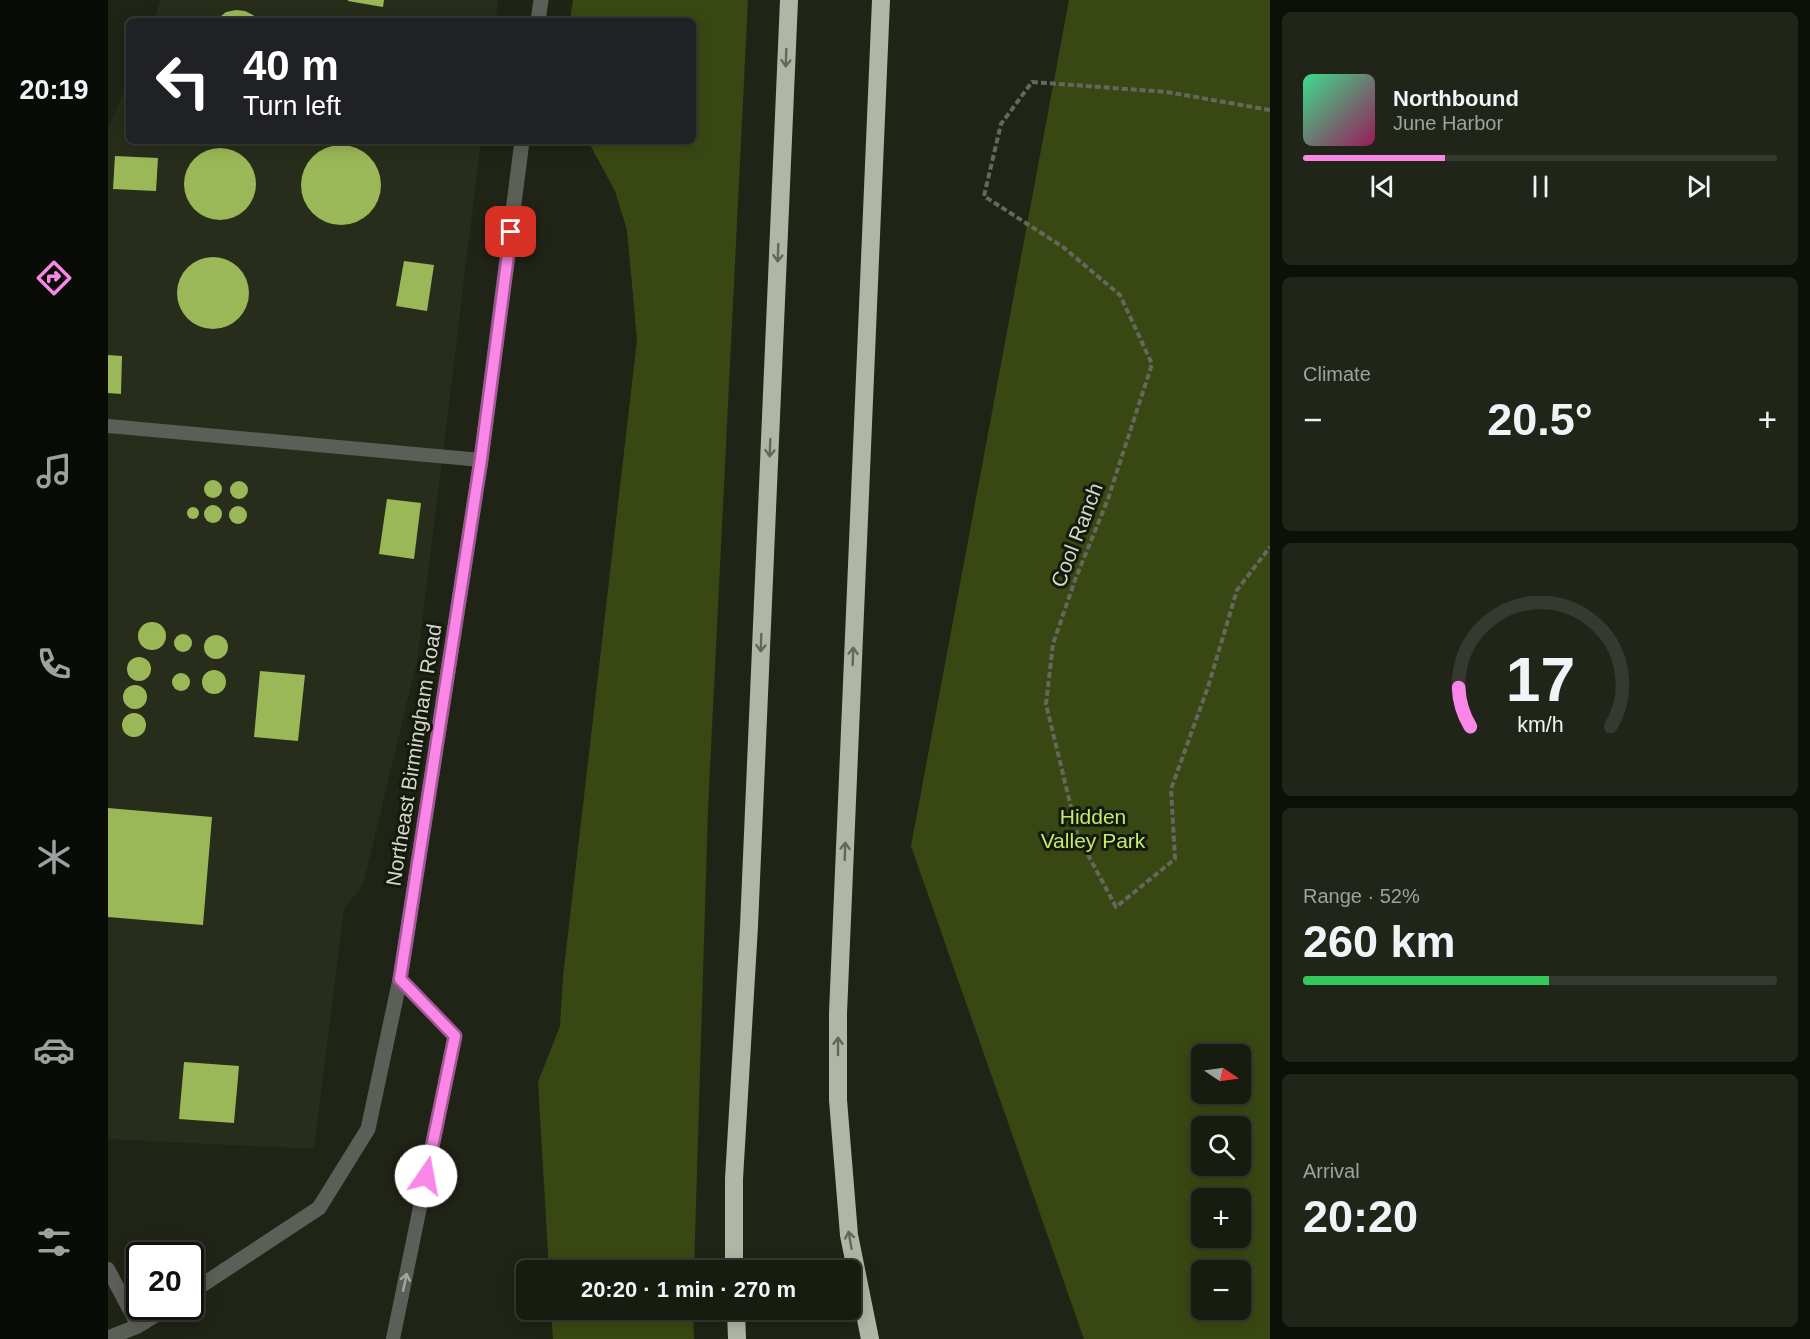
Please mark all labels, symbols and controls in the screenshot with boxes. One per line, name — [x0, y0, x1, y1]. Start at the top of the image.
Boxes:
icon: left — [144, 42, 222, 120]
text: 40 m — [243, 42, 339, 89]
one-way arrow — [781, 48, 792, 68]
text: 20:19 — [19, 75, 89, 105]
text: Northbound — [1393, 86, 1519, 111]
text: Turn left — [243, 91, 341, 121]
text: June Harbor — [1393, 112, 1503, 134]
icon: previous — [1366, 170, 1399, 203]
icon: pause — [1524, 170, 1557, 203]
icon: next — [1682, 170, 1715, 203]
pin — [485, 206, 536, 257]
icon: arrive — [494, 215, 527, 248]
one-way arrow — [772, 243, 784, 263]
icon: directions — [33, 257, 75, 299]
text: Climate — [1303, 363, 1371, 385]
text: 20.5° — [1487, 394, 1593, 445]
text: − — [1303, 401, 1322, 438]
text: + — [1758, 401, 1777, 438]
one-way arrow — [764, 438, 775, 458]
icon: music — [33, 450, 75, 492]
street label: Cool Ranch — [1046, 479, 1107, 590]
street label: Northeast Birmingham Road — [381, 622, 446, 888]
one-way arrow — [756, 632, 767, 652]
icon: phone — [33, 643, 75, 685]
text: 17 — [1505, 645, 1575, 714]
one-way arrow — [847, 647, 858, 667]
text: km/h — [1517, 713, 1563, 737]
park label: Hidden Valley Park — [1041, 805, 1146, 852]
icon: climate — [33, 836, 75, 878]
one-way arrow — [839, 842, 850, 862]
text: Range · 52% — [1303, 885, 1420, 907]
text: 260 km — [1303, 916, 1456, 967]
icon: car — [33, 1029, 75, 1071]
one-way arrow — [832, 1037, 844, 1057]
north arrow — [1191, 1044, 1251, 1104]
map controls — [1191, 1044, 1251, 1320]
button: search — [1191, 1116, 1251, 1176]
position arrow — [394, 1144, 458, 1208]
text: Arrival — [1303, 1160, 1360, 1182]
button: + — [1191, 1188, 1251, 1248]
text: 20:20 — [1303, 1191, 1418, 1242]
icon: filters — [33, 1221, 75, 1263]
one-way arrow — [845, 1231, 856, 1251]
speed limit sign: 20 — [126, 1242, 204, 1320]
button: − — [1191, 1260, 1251, 1320]
one-way arrow — [399, 1272, 411, 1291]
text: 20:20 · 1 min · 270 m — [581, 1277, 796, 1302]

